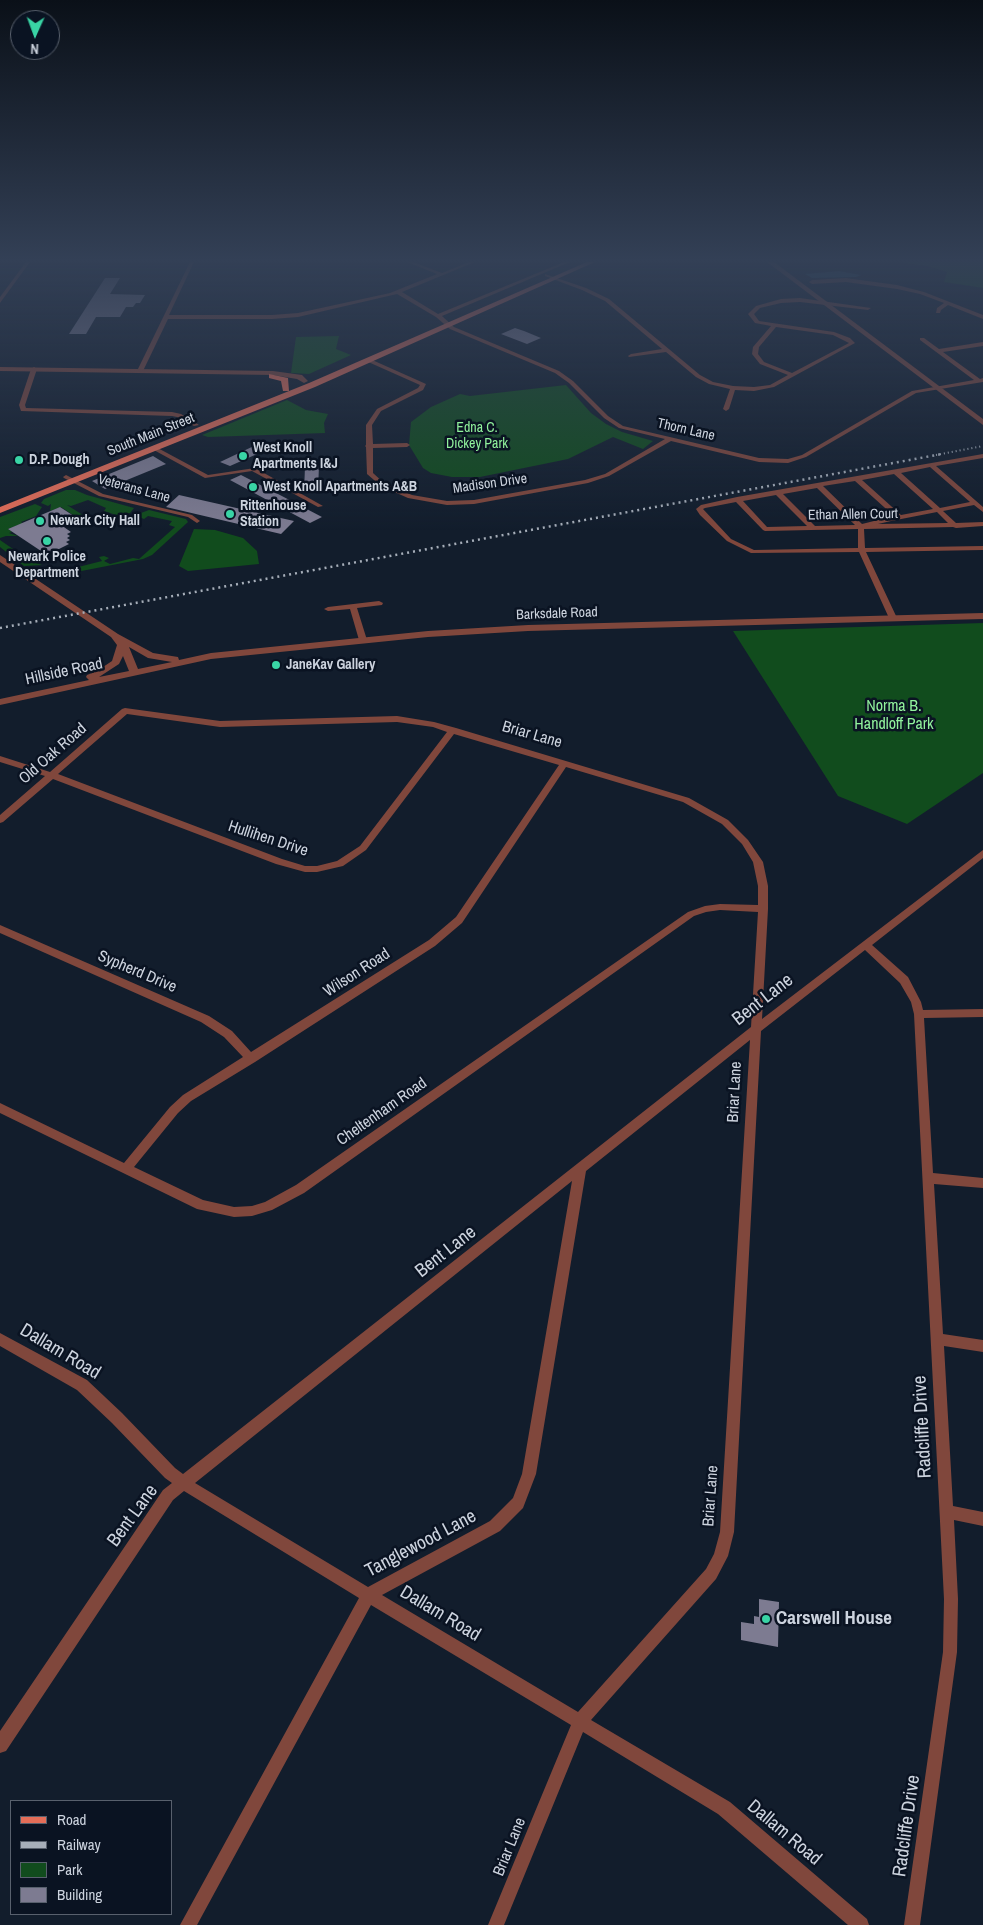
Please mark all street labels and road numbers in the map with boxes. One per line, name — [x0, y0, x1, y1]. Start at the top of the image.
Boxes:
street label: South Main Street — [105, 410, 197, 460]
street label: Thorn Lane — [656, 415, 716, 445]
street label: Madison Drive — [452, 470, 528, 498]
street label: Veterans Lane — [96, 471, 172, 507]
street label: Ethan Allen Court — [808, 506, 898, 524]
street label: Barksdale Road — [516, 604, 598, 624]
street label: Hillside Road — [23, 654, 105, 690]
street label: Briar Lane — [500, 717, 564, 753]
street label: Old Oak Road — [15, 719, 91, 789]
street label: Hullihen Drive — [226, 817, 310, 861]
street label: Wilson Road — [320, 944, 394, 1002]
street label: Sypherd Drive — [95, 947, 179, 997]
street label: Bent Lane — [728, 969, 798, 1031]
street label: Briar Lane — [724, 1061, 746, 1123]
street label: Cheltenham Road — [333, 1074, 431, 1150]
street label: Bent Lane — [411, 1221, 481, 1283]
street label: Dallam Road — [16, 1319, 104, 1385]
street label: Radcliffe Drive — [909, 1375, 937, 1479]
street label: Briar Lane — [699, 1465, 723, 1527]
street label: Bent Lane — [103, 1481, 163, 1551]
street label: Tanglewood Lane — [362, 1505, 480, 1583]
street label: Dallam Road — [396, 1581, 484, 1647]
street label: Radcliffe Drive — [889, 1774, 925, 1878]
street label: Dallam Road — [742, 1795, 826, 1871]
street label: Briar Lane — [490, 1815, 530, 1879]

